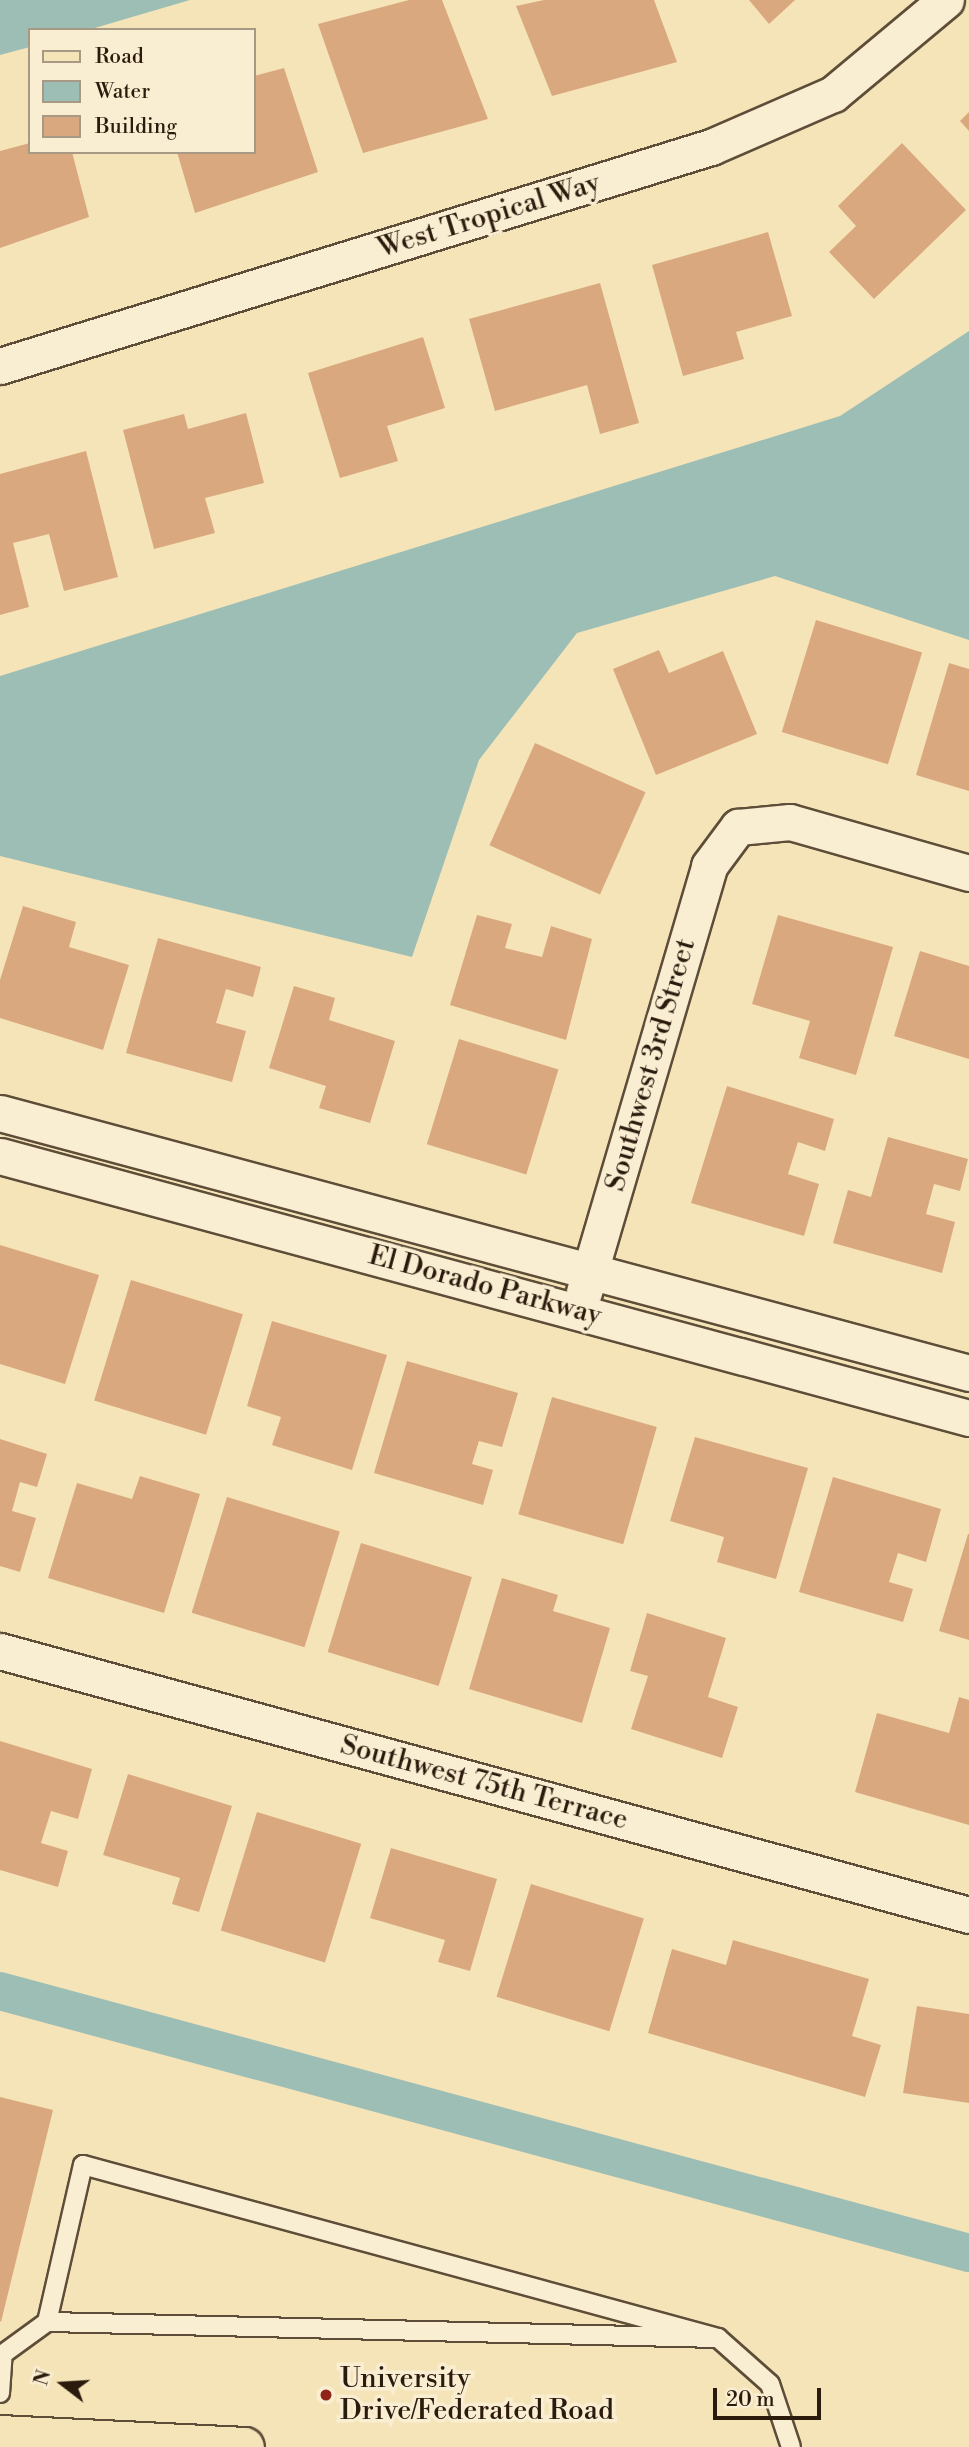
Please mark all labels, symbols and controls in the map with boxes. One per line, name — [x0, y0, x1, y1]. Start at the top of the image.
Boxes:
legend — [28, 28, 256, 154]
text: Road — [95, 44, 144, 70]
text: Water — [95, 79, 150, 105]
text: Building — [95, 114, 177, 140]
street label: West Tropical Way — [374, 166, 604, 266]
street label: Southwest 3rd Street — [599, 935, 703, 1195]
street label: El Dorado Parkway — [365, 1239, 605, 1333]
street label: Southwest 75th Terrace — [337, 1728, 631, 1838]
north arrow — [28, 2349, 98, 2419]
place label: University Drive/Federated Road — [340, 2362, 614, 2428]
text: N — [29, 2367, 57, 2389]
scale bar — [717, 2374, 825, 2418]
marker: University Drive/Federated Road — [318, 2387, 334, 2403]
text: 20 m — [726, 2387, 775, 2413]

